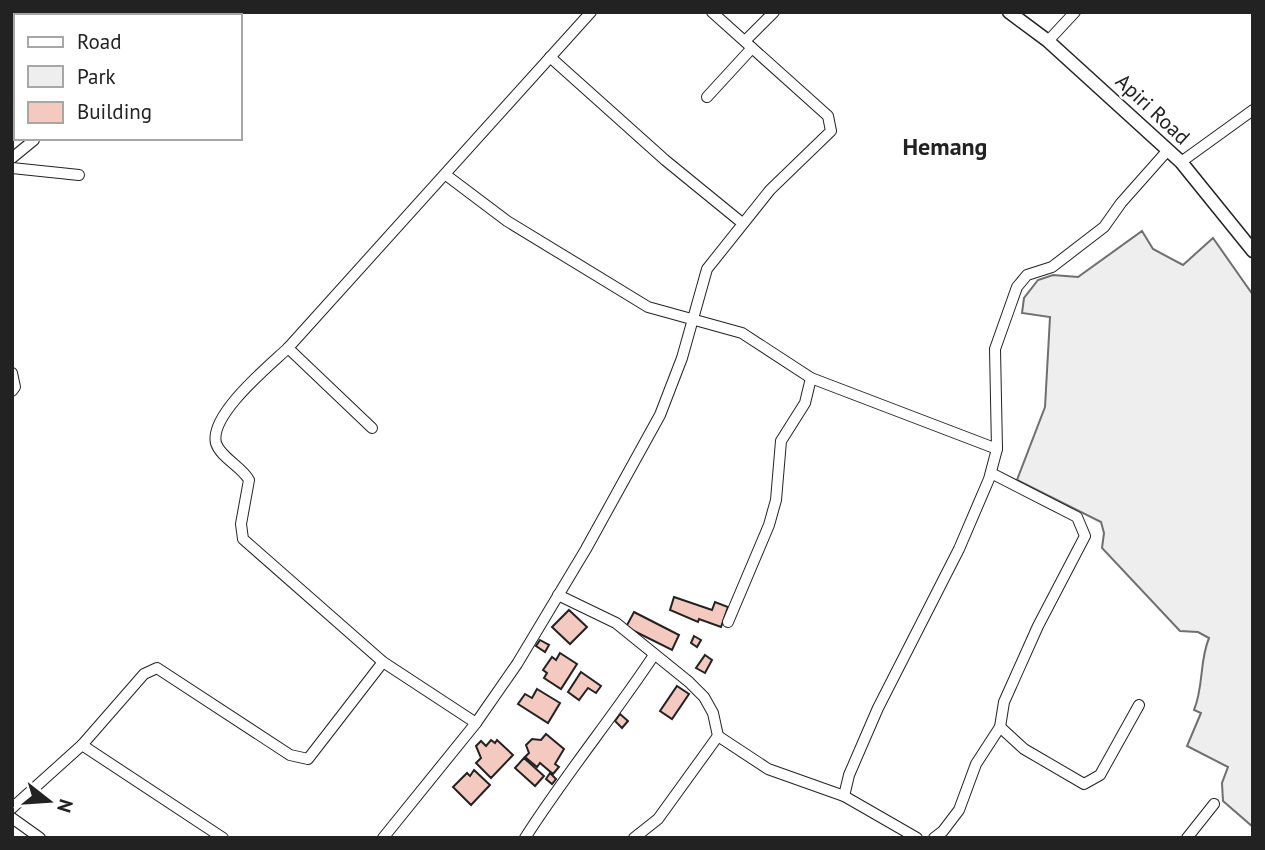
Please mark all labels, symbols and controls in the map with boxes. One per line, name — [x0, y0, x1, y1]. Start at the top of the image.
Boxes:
legend — [14, 14, 242, 140]
text: Road — [77, 28, 121, 55]
text: Park — [77, 63, 116, 90]
street label: Apiri Road — [1110, 68, 1196, 150]
text: Building — [77, 98, 152, 125]
district label: Hemang — [903, 131, 987, 162]
north arrow — [14, 766, 84, 836]
text: N — [52, 796, 79, 815]

